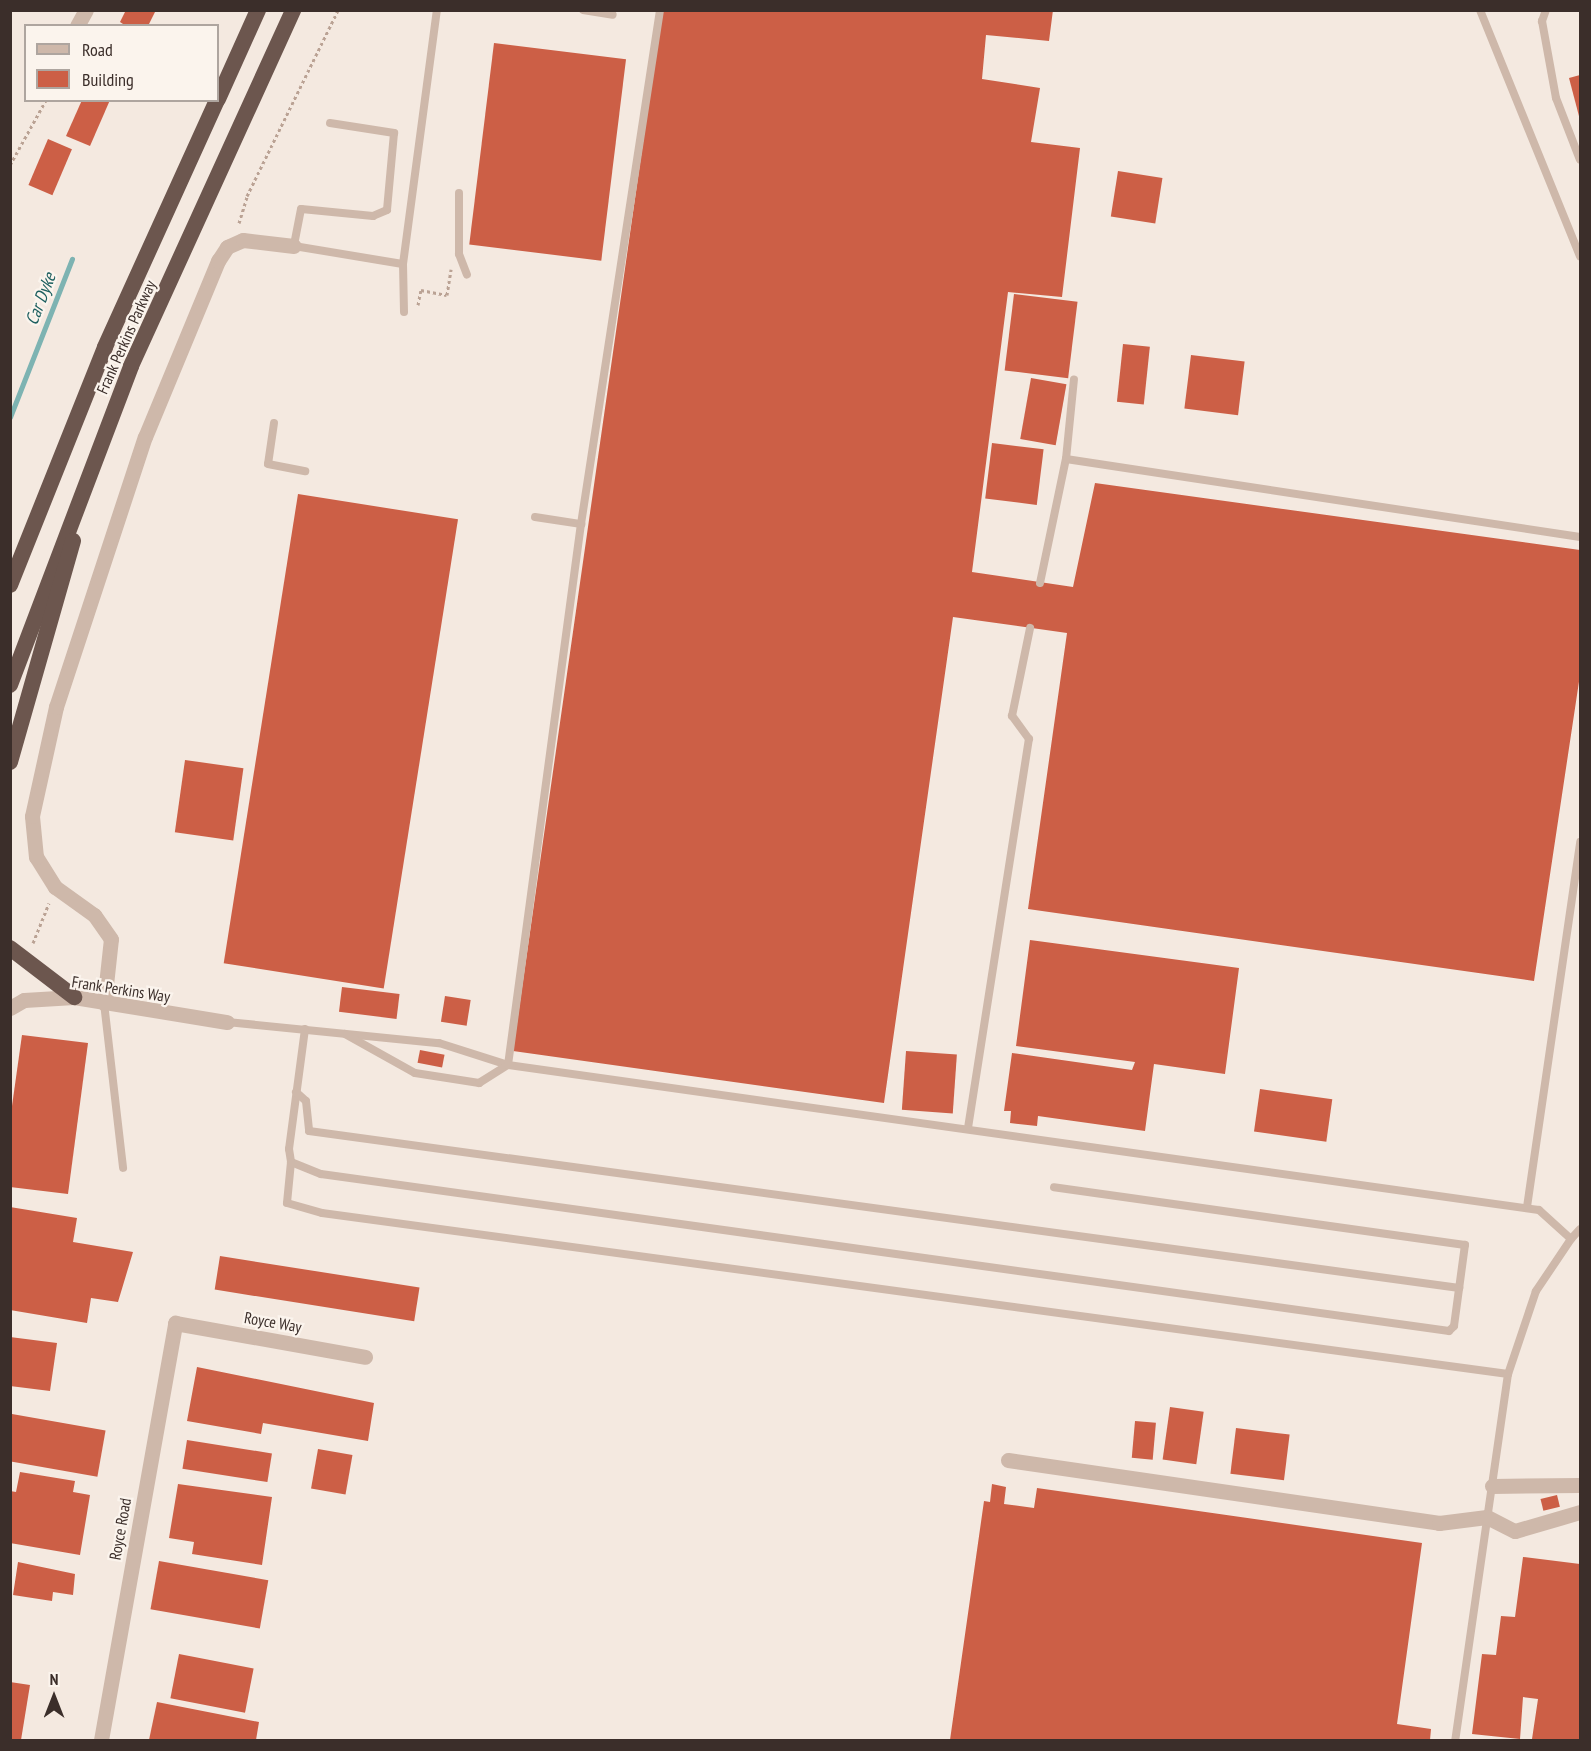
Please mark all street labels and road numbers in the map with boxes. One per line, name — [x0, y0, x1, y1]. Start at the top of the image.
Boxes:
street label: Frank Perkins Parkway — [92, 277, 160, 397]
street label: Frank Perkins Way — [70, 972, 172, 1006]
street label: Royce Way — [243, 1308, 303, 1336]
street label: Royce Road — [105, 1497, 135, 1561]

